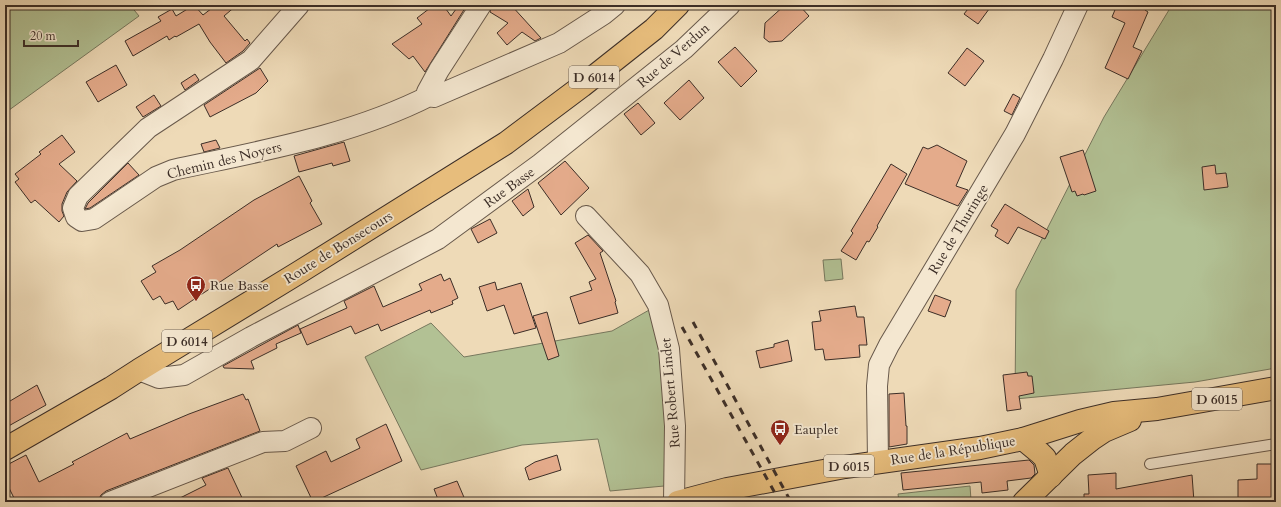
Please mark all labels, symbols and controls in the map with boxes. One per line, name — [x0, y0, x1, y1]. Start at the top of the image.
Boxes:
street label: Rue de Verdun — [633, 19, 714, 92]
scale bar — [24, 22, 78, 48]
text: 20 m — [30, 28, 57, 44]
road number: D 6014 — [569, 66, 619, 88]
street label: Chemin des Noyers — [165, 137, 284, 184]
street label: Rue Basse — [480, 162, 539, 212]
street label: Rue de Thuringe — [924, 181, 993, 278]
street label: Route de Bonsecours — [280, 206, 396, 288]
bus stop icon: Rue Basse — [185, 274, 207, 302]
place label: Rue Basse — [210, 276, 269, 295]
road number: D 6014 — [162, 330, 212, 352]
street label: Rue Robert Lindet — [656, 337, 685, 449]
road number: D 6015 — [1192, 388, 1242, 410]
bus stop icon: Eauplet — [769, 418, 791, 446]
place label: Eauplet — [794, 420, 839, 439]
street label: Rue de la République — [889, 431, 1017, 470]
road number: D 6015 — [824, 455, 874, 477]

